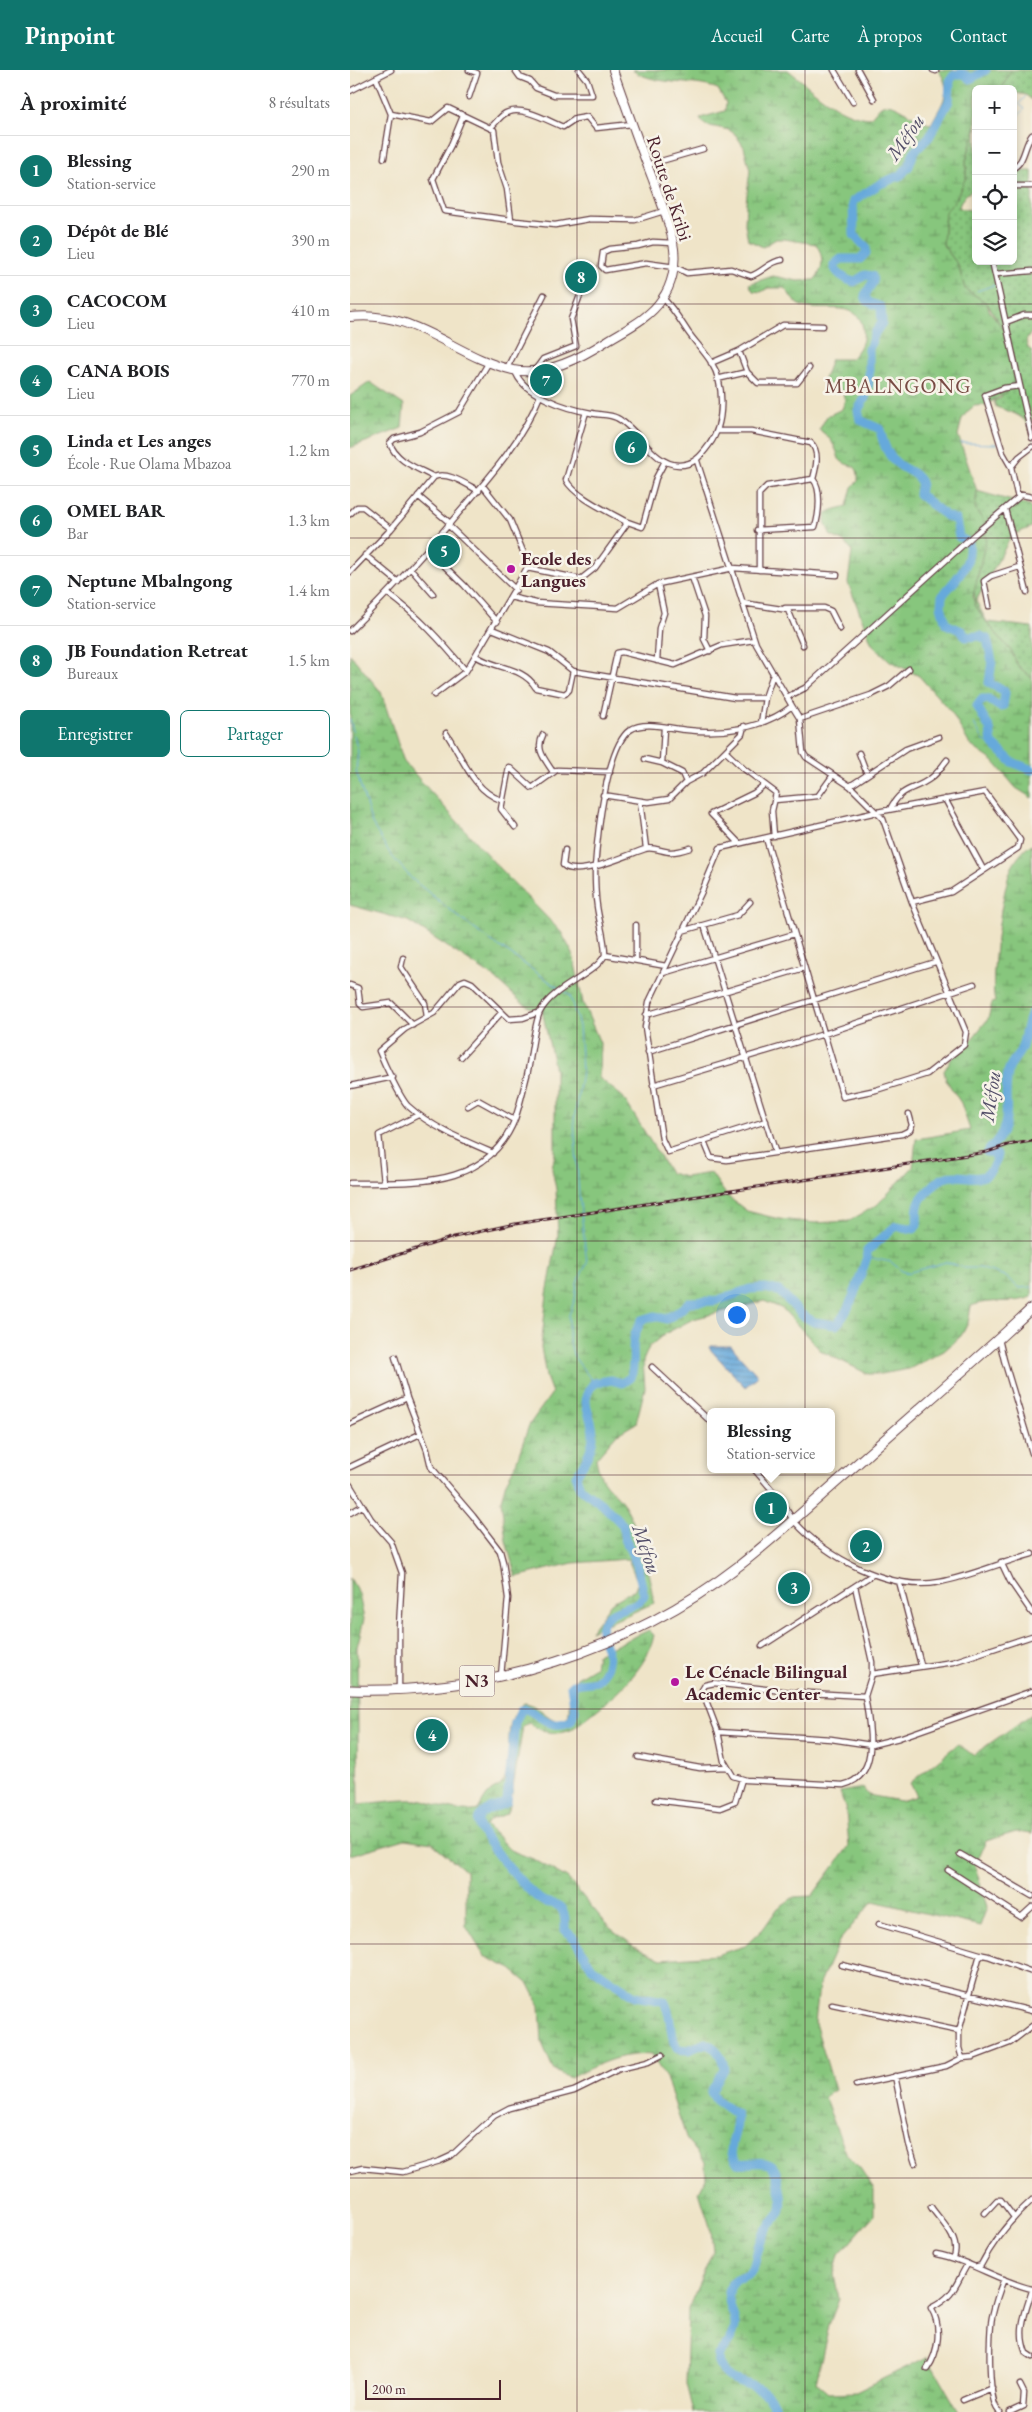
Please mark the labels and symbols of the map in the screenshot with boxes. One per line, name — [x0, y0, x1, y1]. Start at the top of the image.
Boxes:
water label: Méfou — [879, 109, 930, 166]
street label: Route de Kribi — [641, 132, 698, 244]
pin: 8 — [565, 258, 597, 296]
pin: 7 — [530, 361, 562, 399]
district label: MBALNGONG — [825, 372, 971, 399]
pin: 6 — [615, 428, 647, 466]
pin: 5 — [428, 532, 460, 570]
place label: Ecole des Langues — [521, 546, 592, 593]
marker: Ecole des Langues — [505, 563, 517, 575]
water label: Méfou — [973, 1069, 1006, 1124]
your location — [724, 1302, 750, 1328]
pin: 1 — [755, 1489, 787, 1527]
water label: Méfou — [626, 1520, 668, 1577]
pin: 2 — [850, 1527, 882, 1565]
pin: 3 — [778, 1569, 810, 1607]
place label: Le Cénacle Bilingual Academic Center — [684, 1659, 848, 1706]
road number: N3 — [460, 1665, 494, 1696]
marker: Le Cénacle Bilingual Academic Center — [669, 1676, 681, 1688]
pin: 4 — [416, 1716, 448, 1754]
scale bar — [365, 2377, 501, 2400]

